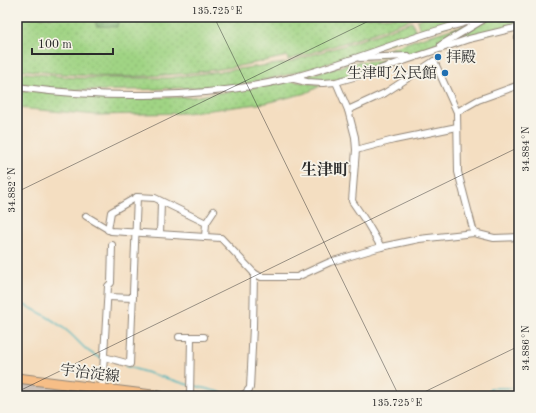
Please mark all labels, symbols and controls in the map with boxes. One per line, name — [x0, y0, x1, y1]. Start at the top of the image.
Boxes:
text: 135.725°E — [192, 6, 242, 16]
scale bar — [32, 30, 113, 56]
text: 100 m — [38, 39, 72, 51]
place label: 拝殿 — [446, 49, 476, 66]
marker: 拝殿 — [433, 52, 443, 62]
place label: 生津町公民館 — [347, 65, 437, 82]
marker: 生津町公民館 — [440, 68, 450, 78]
text: 34.884°N — [521, 126, 531, 172]
district label: 生津町 — [301, 161, 349, 179]
text: 34.882°N — [7, 167, 17, 213]
text: 34.886°N — [521, 325, 531, 371]
street label: 宇治淀線 — [59, 361, 121, 386]
text: 135.725°E — [372, 398, 422, 408]

